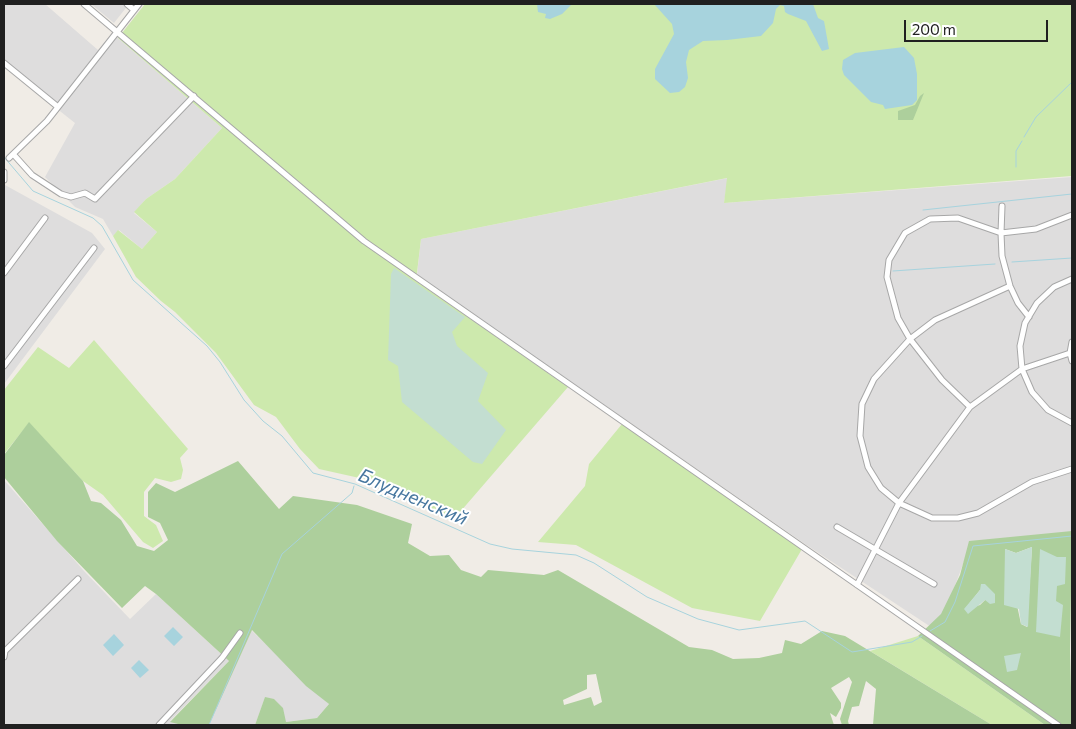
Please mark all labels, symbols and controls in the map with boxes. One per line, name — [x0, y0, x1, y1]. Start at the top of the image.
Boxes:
scale bar — [906, 10, 1050, 42]
text: 200 m — [912, 20, 956, 38]
water label: Блудненский — [355, 464, 471, 530]

